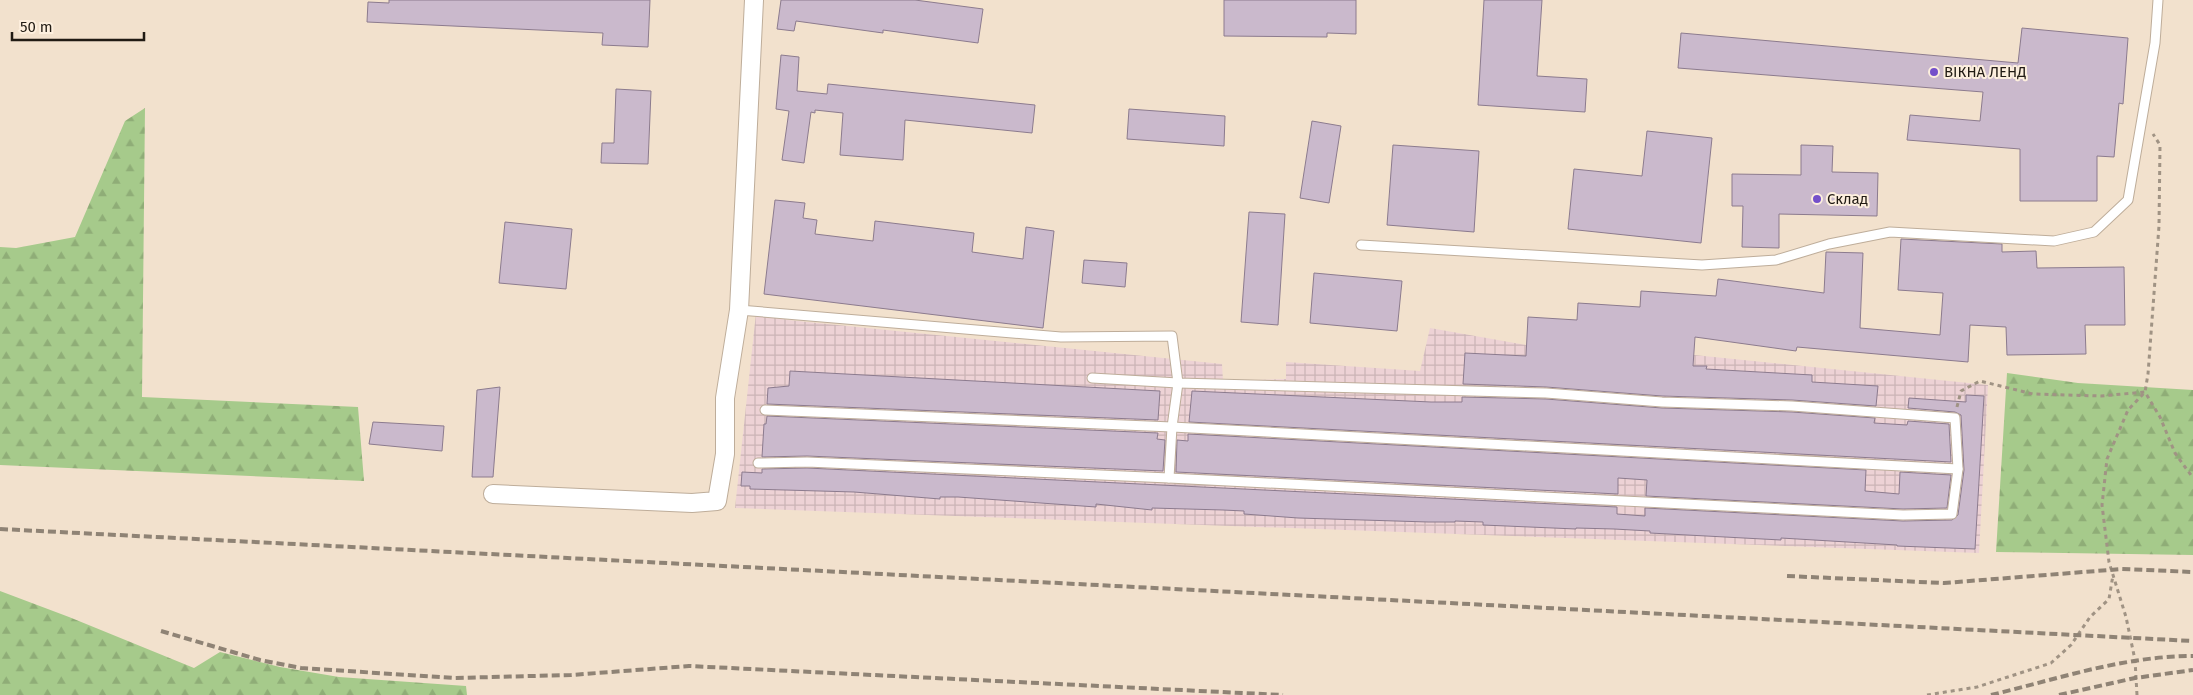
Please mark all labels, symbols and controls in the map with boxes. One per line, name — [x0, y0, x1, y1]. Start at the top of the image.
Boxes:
scale bar — [12, 10, 145, 42]
text: 50 m — [20, 18, 53, 36]
place label: ВІКНА ЛЕНД — [1944, 63, 2026, 81]
marker: ВІКНА ЛЕНД — [1928, 66, 1940, 78]
place label: Склад — [1827, 190, 1868, 208]
marker: Склад — [1811, 193, 1823, 205]

